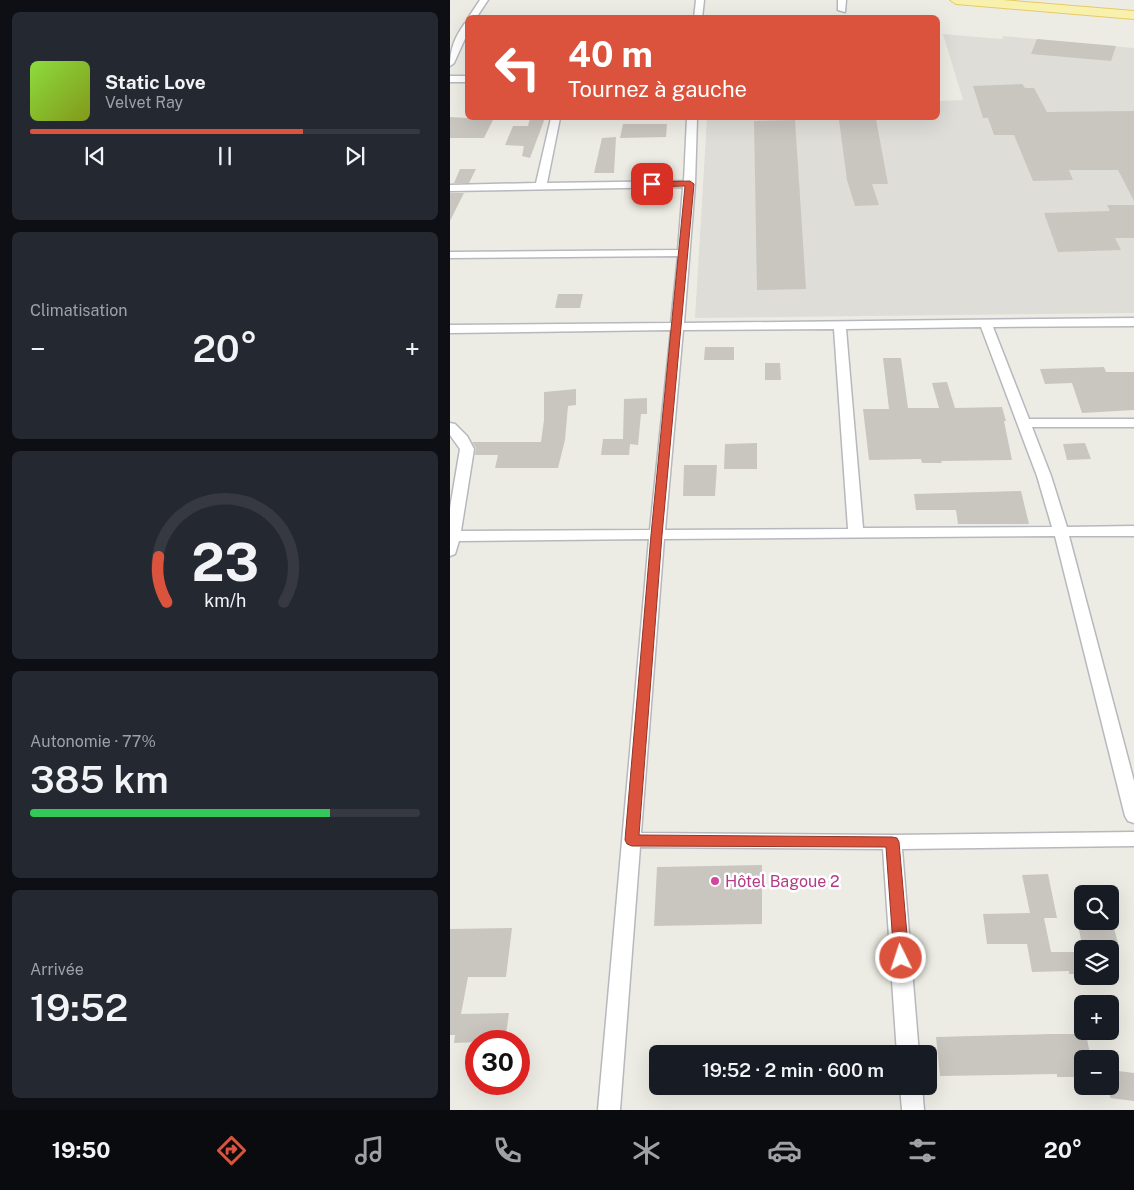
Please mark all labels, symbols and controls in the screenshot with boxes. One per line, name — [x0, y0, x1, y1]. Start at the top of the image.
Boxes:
text: 40 m — [568, 34, 653, 75]
icon: left — [485, 35, 550, 100]
text: Static Love — [105, 71, 206, 93]
text: Tournez à gauche — [568, 76, 747, 102]
text: Velvet Ray — [105, 93, 183, 112]
icon: previous — [81, 142, 109, 170]
icon: pause — [211, 142, 239, 170]
icon: next — [341, 142, 369, 170]
pin — [631, 163, 673, 205]
icon: arrive — [638, 170, 666, 198]
text: Climatisation — [30, 301, 127, 320]
text: 20° — [192, 326, 258, 371]
text: − — [30, 332, 46, 365]
text: + — [404, 332, 420, 365]
text: 23 — [191, 532, 259, 593]
text: km/h — [204, 590, 246, 611]
text: Autonomie · 77% — [30, 732, 156, 751]
text: 385 km — [30, 757, 169, 802]
place label: Hôtel Bagoue 2 — [725, 872, 840, 891]
marker: Hôtel Bagoue 2 — [709, 875, 721, 887]
map controls — [1074, 885, 1119, 1095]
button: search — [1074, 885, 1119, 930]
position arrow — [874, 931, 926, 983]
button: layers — [1074, 940, 1119, 985]
text: Arrivée — [30, 960, 84, 979]
text: 19:52 — [30, 985, 128, 1030]
button: + — [1074, 995, 1119, 1040]
speed limit sign: 30 — [465, 1030, 530, 1095]
button: − — [1074, 1050, 1119, 1095]
text: 19:52 · 2 min · 600 m — [702, 1059, 884, 1081]
icon: directions — [214, 1133, 249, 1168]
icon: music — [352, 1133, 387, 1168]
icon: phone — [490, 1133, 525, 1168]
icon: climate — [629, 1133, 664, 1168]
icon: car — [767, 1133, 802, 1168]
icon: filters — [905, 1133, 940, 1168]
text: 19:50 — [52, 1137, 111, 1163]
text: 20° — [1044, 1137, 1082, 1163]

